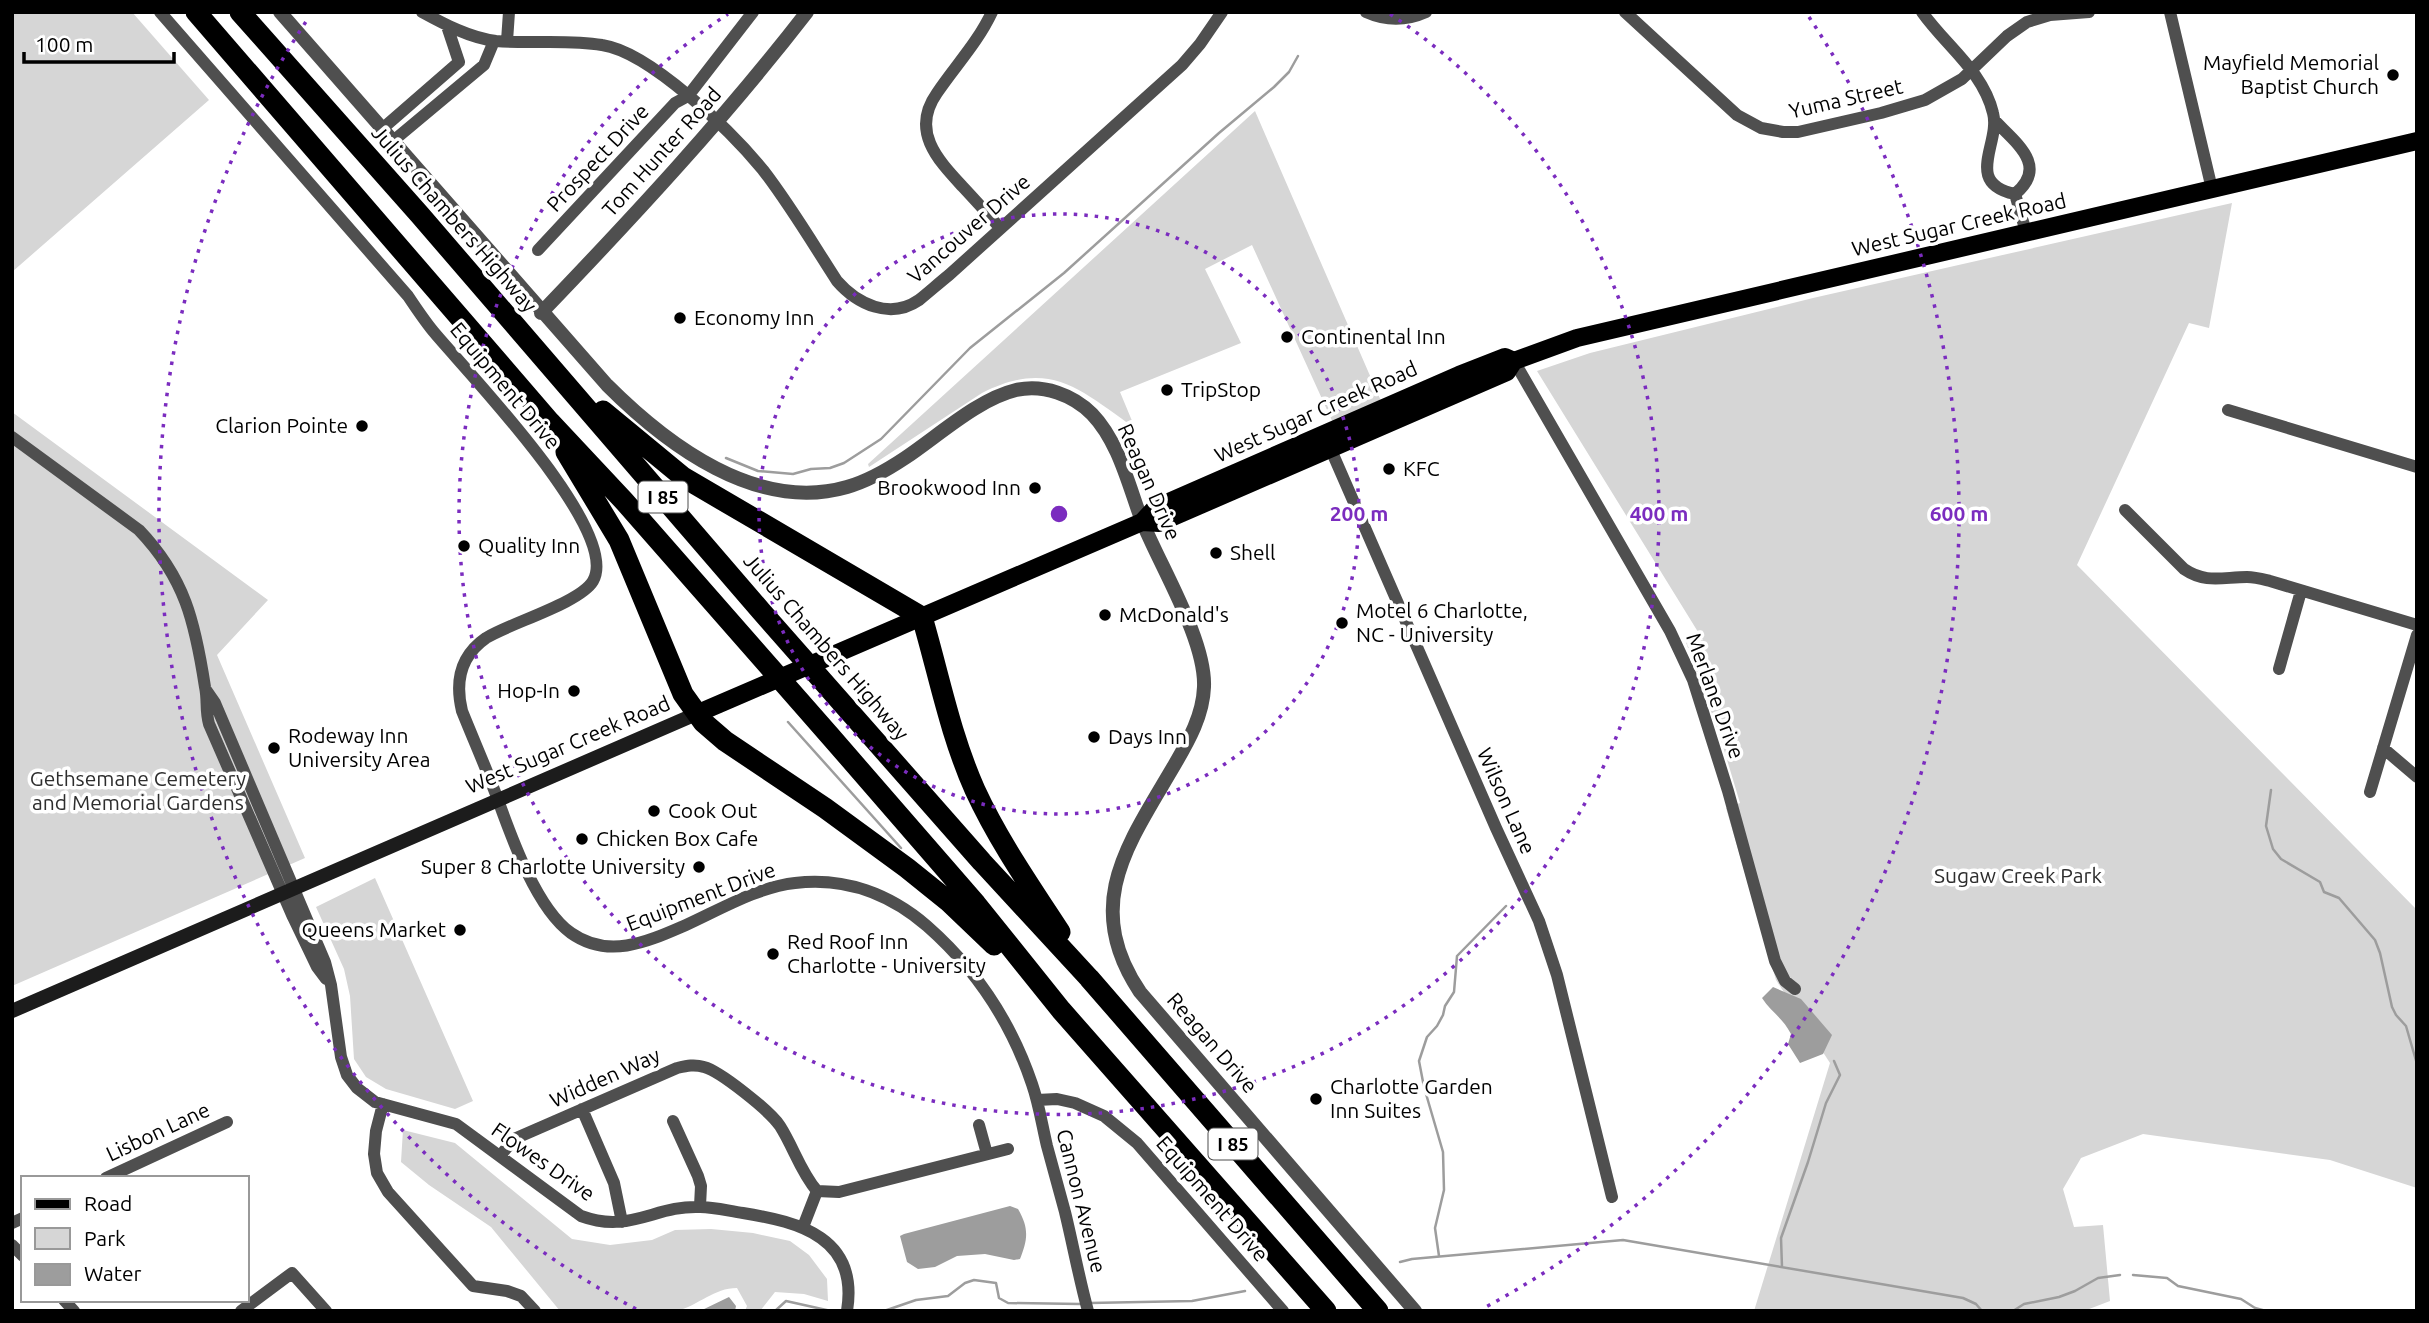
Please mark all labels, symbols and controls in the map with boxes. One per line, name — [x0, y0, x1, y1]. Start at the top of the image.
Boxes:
scale bar — [24, 21, 175, 65]
text: 100 m — [35, 32, 93, 56]
place label: Mayfield Memorial Baptist Church — [2203, 50, 2379, 98]
marker: Mayfield Memorial Baptist Church — [2385, 67, 2401, 83]
street label: Yuma Street — [1787, 73, 1905, 123]
street label: Tom Hunter Road — [597, 82, 726, 221]
street label: Prospect Drive — [541, 99, 653, 216]
street label: Julius Chambers Highway — [367, 120, 542, 317]
street label: Vancouver Drive — [902, 169, 1034, 288]
street label: West Sugar Creek Road — [1849, 188, 2068, 260]
place label: Economy Inn — [694, 305, 814, 329]
marker: Economy Inn — [672, 310, 688, 326]
street label: Equipment Drive — [446, 317, 566, 454]
place label: Continental Inn — [1301, 324, 1446, 348]
marker: Continental Inn — [1279, 329, 1295, 345]
street label: West Sugar Creek Road — [1211, 356, 1421, 467]
place label: TripStop — [1181, 377, 1261, 401]
marker: TripStop — [1159, 382, 1175, 398]
place label: Clarion Pointe — [215, 413, 348, 437]
marker: Clarion Pointe — [354, 418, 370, 434]
street label: Reagan Drive — [1114, 420, 1186, 543]
place label: KFC — [1403, 456, 1440, 480]
marker: KFC — [1381, 461, 1397, 477]
place label: Brookwood Inn — [877, 475, 1021, 499]
marker: Brookwood Inn — [1027, 480, 1043, 496]
road number: I 85 — [638, 482, 688, 512]
text: 200 m — [1330, 501, 1388, 525]
text: 400 m — [1630, 501, 1688, 525]
text: 600 m — [1930, 501, 1988, 525]
centre of rings — [1047, 502, 1071, 526]
place label: Quality Inn — [478, 533, 580, 557]
marker: Quality Inn — [456, 538, 472, 554]
place label: Shell — [1230, 540, 1276, 564]
marker: Shell — [1208, 545, 1224, 561]
street label: Julius Chambers Highway — [739, 548, 914, 745]
place label: Motel 6 Charlotte, NC - University — [1356, 598, 1528, 646]
place label: McDonald's — [1119, 602, 1229, 626]
marker: McDonald's — [1097, 607, 1113, 623]
marker: Motel 6 Charlotte, NC - University — [1334, 615, 1350, 631]
street label: Merlane Drive — [1682, 629, 1750, 762]
place label: Hop-In — [497, 678, 560, 702]
marker: Hop-In — [566, 683, 582, 699]
street label: West Sugar Creek Road — [462, 690, 673, 798]
place label: Rodeway Inn University Area — [288, 723, 431, 771]
place label: Days Inn — [1108, 724, 1187, 748]
marker: Days Inn — [1086, 729, 1102, 745]
marker: Rodeway Inn University Area — [266, 740, 282, 756]
street label: Wilson Lane — [1473, 744, 1541, 857]
park label: Gethsemane Cemetery and Memorial Gardens — [30, 766, 246, 814]
place label: Cook Out — [668, 798, 757, 822]
marker: Cook Out — [646, 803, 662, 819]
place label: Chicken Box Cafe — [596, 826, 758, 850]
marker: Chicken Box Cafe — [574, 831, 590, 847]
place label: Super 8 Charlotte University — [421, 854, 685, 878]
street label: Equipment Drive — [623, 857, 779, 936]
marker: Super 8 Charlotte University — [691, 859, 707, 875]
park label: Sugaw Creek Park — [1934, 863, 2102, 887]
place label: Queens Market — [302, 917, 446, 941]
marker: Queens Market — [452, 922, 468, 938]
place label: Red Roof Inn Charlotte - University — [787, 929, 986, 977]
marker: Red Roof Inn Charlotte - University — [765, 946, 781, 962]
street label: Reagan Drive — [1163, 987, 1263, 1097]
street label: Widden Way — [546, 1042, 663, 1112]
place label: Charlotte Garden Inn Suites — [1330, 1074, 1493, 1122]
marker: Charlotte Garden Inn Suites — [1308, 1091, 1324, 1107]
street label: Lisbon Lane — [102, 1097, 213, 1166]
street label: Flowes Drive — [487, 1117, 600, 1205]
street label: Cannon Avenue — [1052, 1126, 1111, 1275]
road number: I 85 — [1208, 1128, 1258, 1160]
street label: Equipment Drive — [1152, 1131, 1274, 1266]
legend — [21, 1176, 248, 1302]
text: Road — [84, 1191, 132, 1215]
text: Park — [84, 1226, 126, 1250]
text: Water — [84, 1261, 142, 1285]

